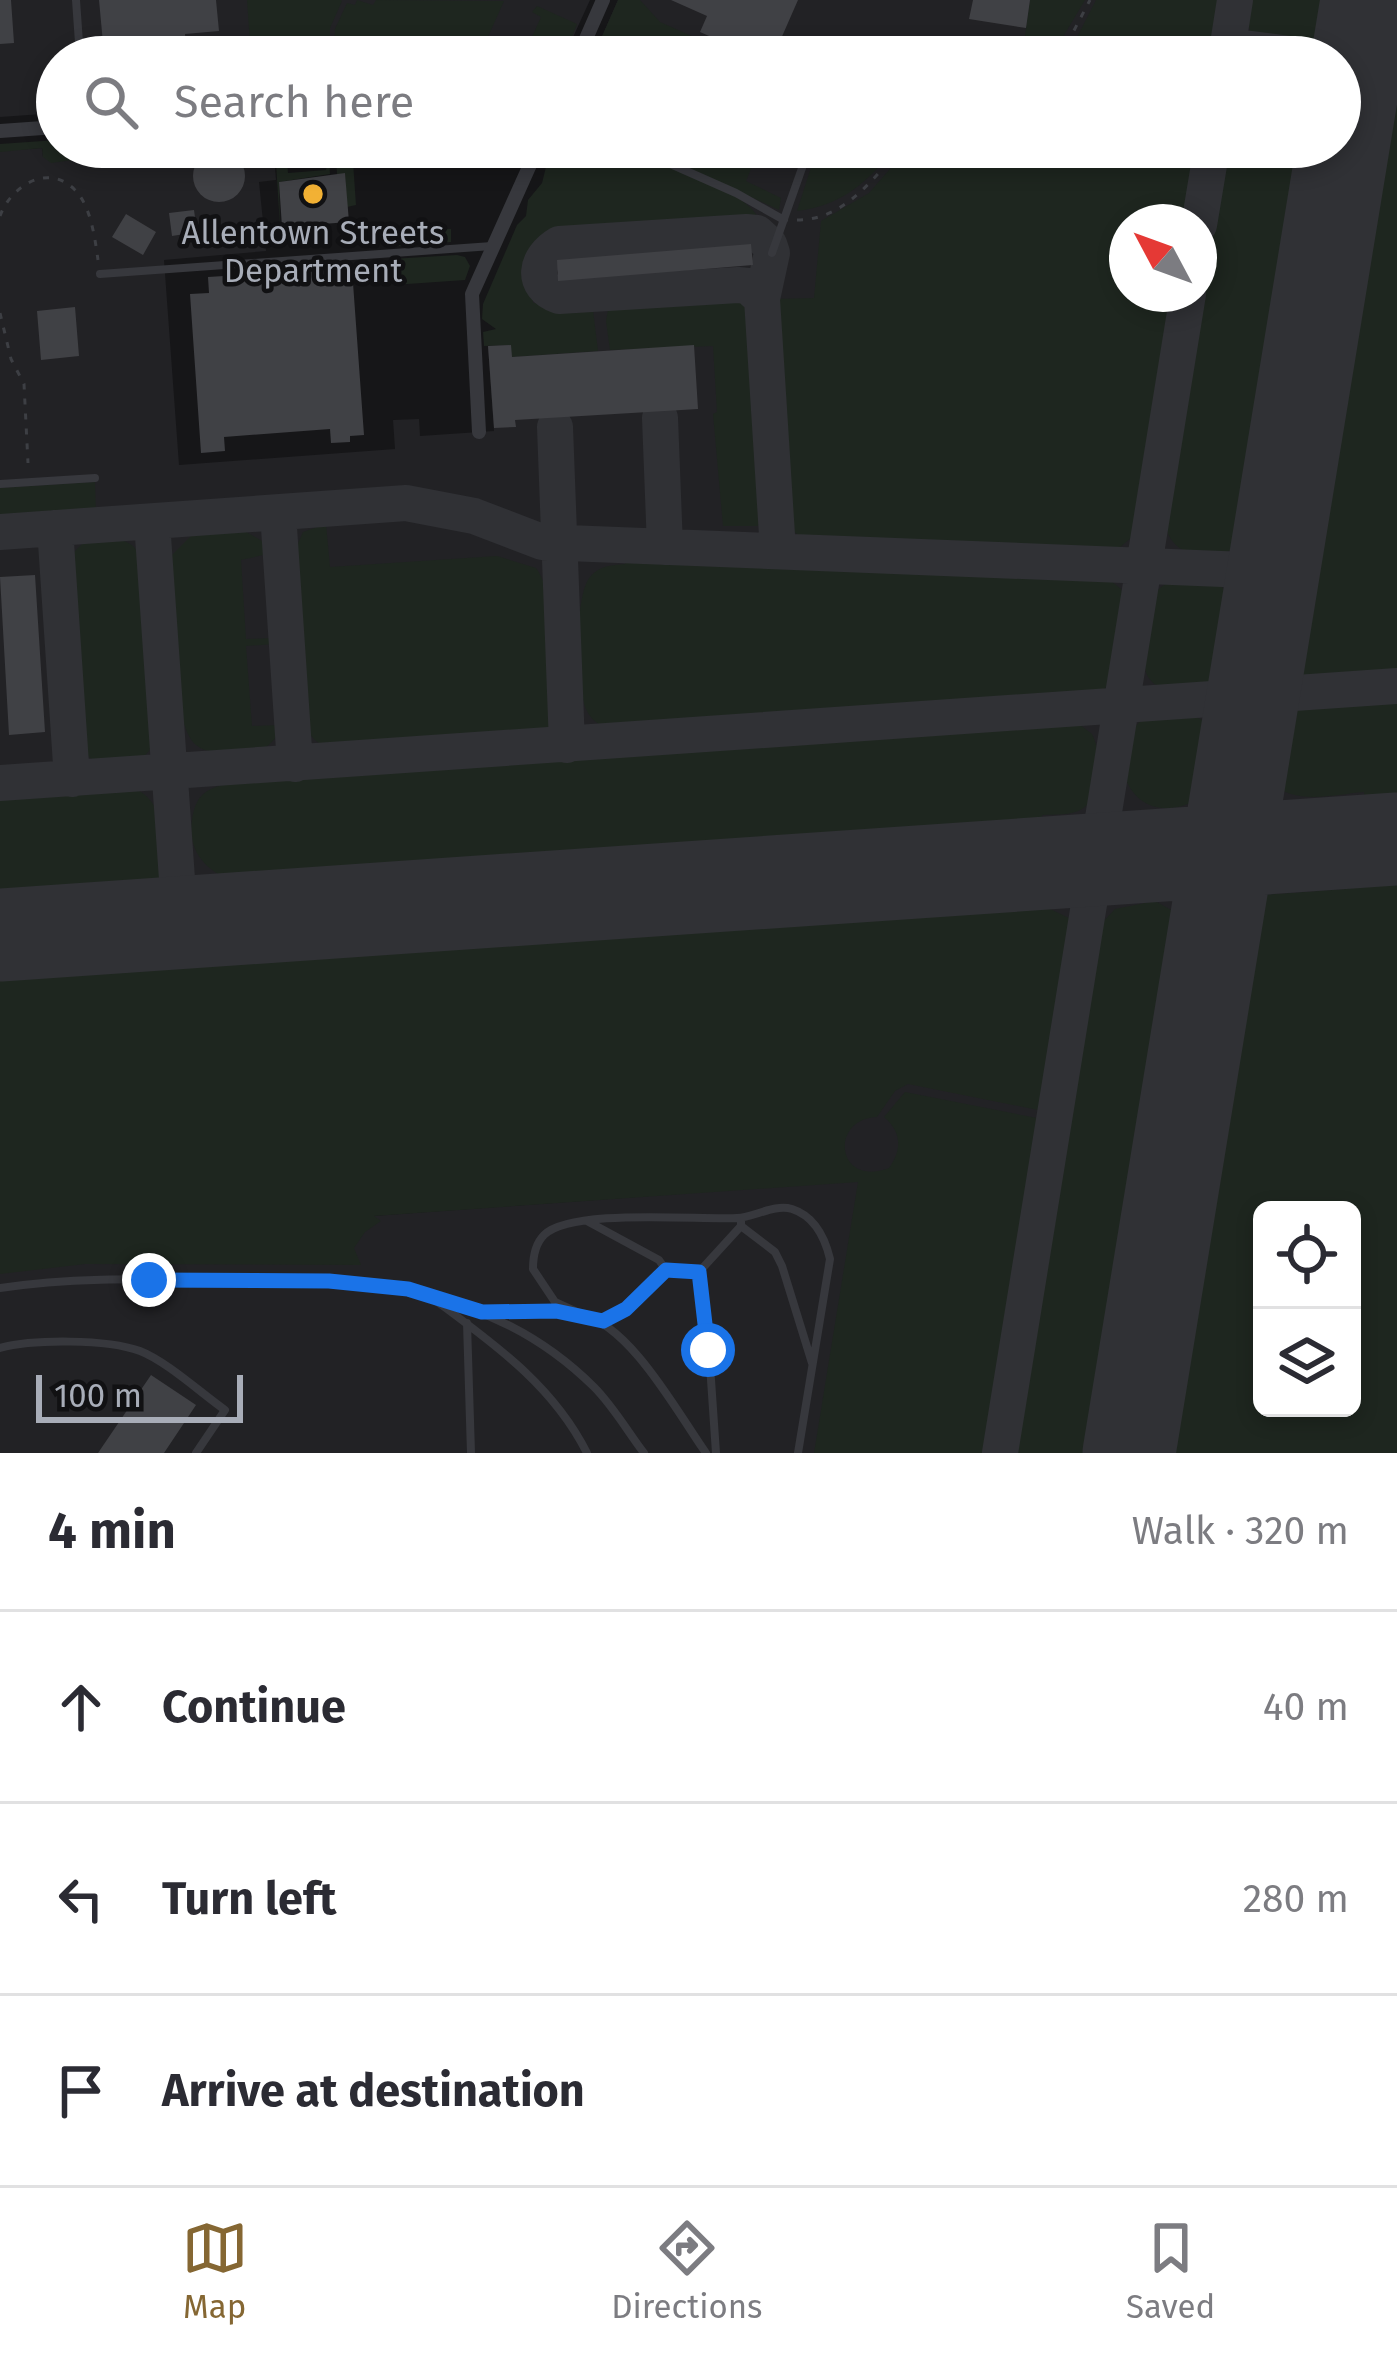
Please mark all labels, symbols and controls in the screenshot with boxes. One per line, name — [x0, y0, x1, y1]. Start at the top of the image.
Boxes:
search box — [36, 36, 1361, 168]
icon: search — [78, 69, 144, 135]
text: Search here — [174, 75, 414, 129]
marker: Allentown Streets Department — [300, 181, 326, 207]
north arrow — [1109, 204, 1217, 312]
place label: Allentown Streets Department — [182, 213, 444, 291]
map controls — [1253, 1201, 1361, 1417]
button: locate — [1253, 1201, 1361, 1309]
route end — [122, 1253, 176, 1307]
button: layers — [1253, 1309, 1361, 1417]
route start — [681, 1323, 735, 1377]
scale bar — [36, 1369, 243, 1422]
text: 100 m — [54, 1376, 142, 1416]
text: 4 min — [48, 1500, 176, 1562]
text: Walk · 320 m — [1132, 1508, 1349, 1554]
icon: ahead — [48, 1674, 114, 1740]
text: Continue — [162, 1680, 346, 1734]
text: 40 m — [1263, 1684, 1349, 1730]
icon: left — [48, 1866, 114, 1932]
text: Turn left — [162, 1872, 336, 1926]
text: 280 m — [1243, 1876, 1349, 1922]
icon: arrive — [48, 2058, 114, 2124]
text: Arrive at destination — [162, 2064, 585, 2118]
tab: Map — [182, 2215, 248, 2327]
tab: Directions — [611, 2215, 763, 2327]
tab: Saved — [1126, 2215, 1215, 2327]

